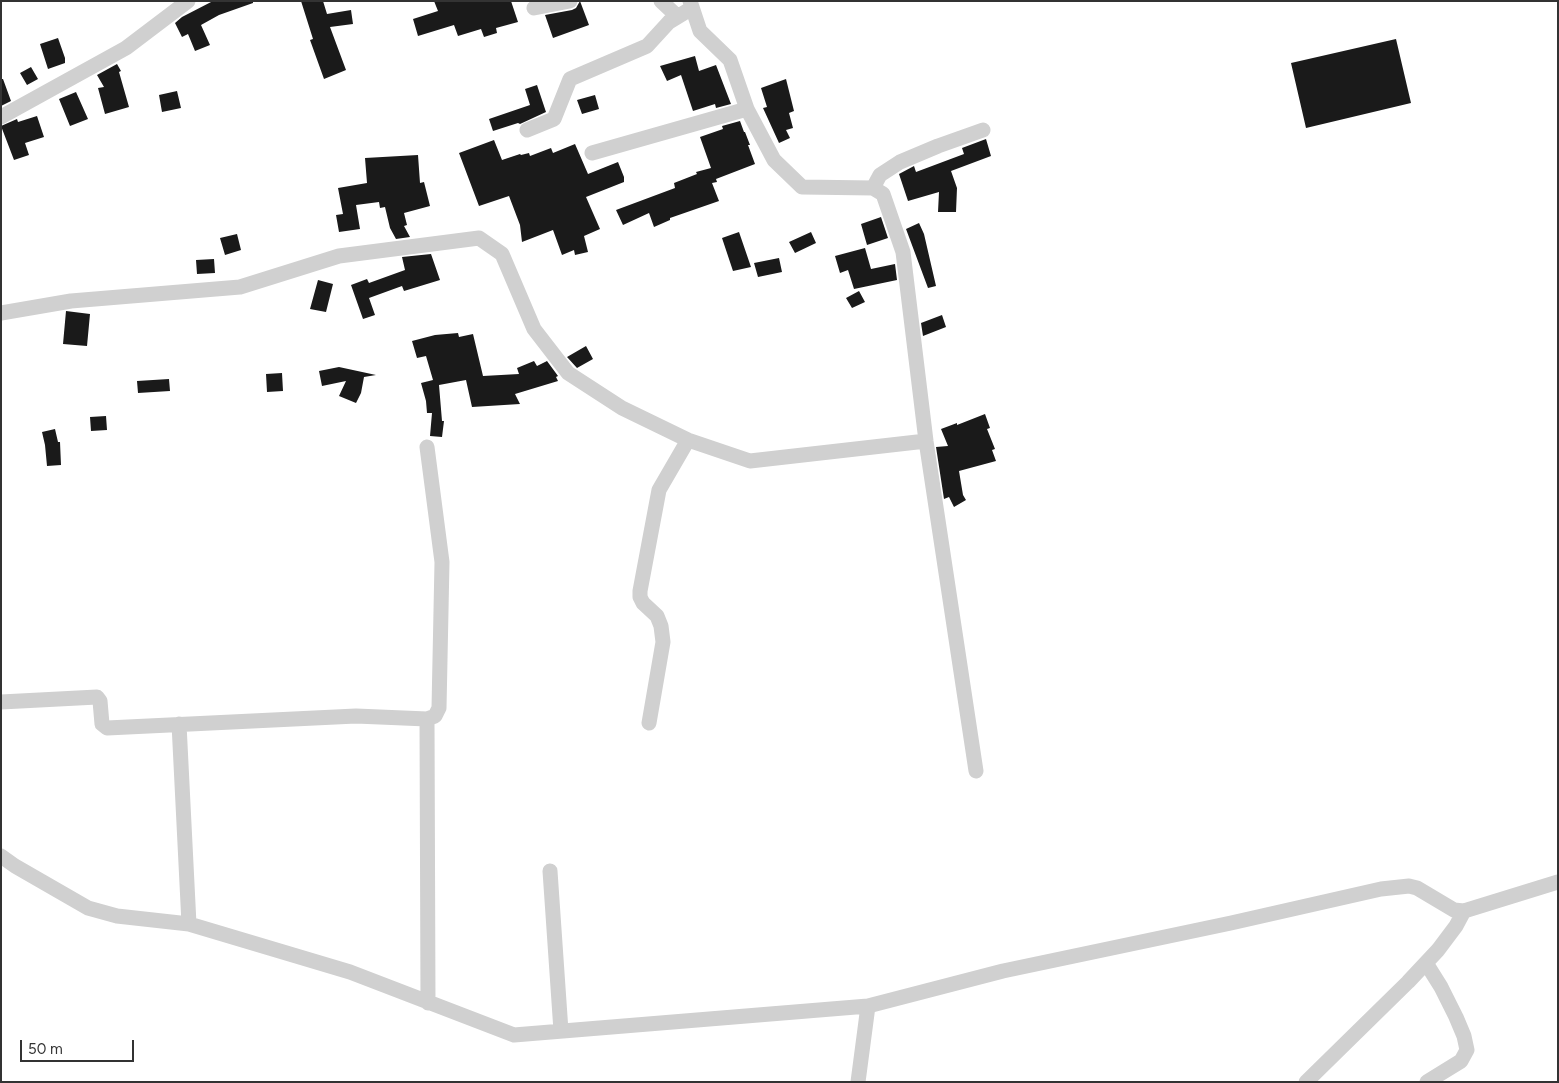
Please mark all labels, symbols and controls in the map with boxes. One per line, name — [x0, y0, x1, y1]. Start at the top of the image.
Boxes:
scale bar — [22, 1030, 136, 1062]
text: 50 m — [28, 1040, 63, 1058]

